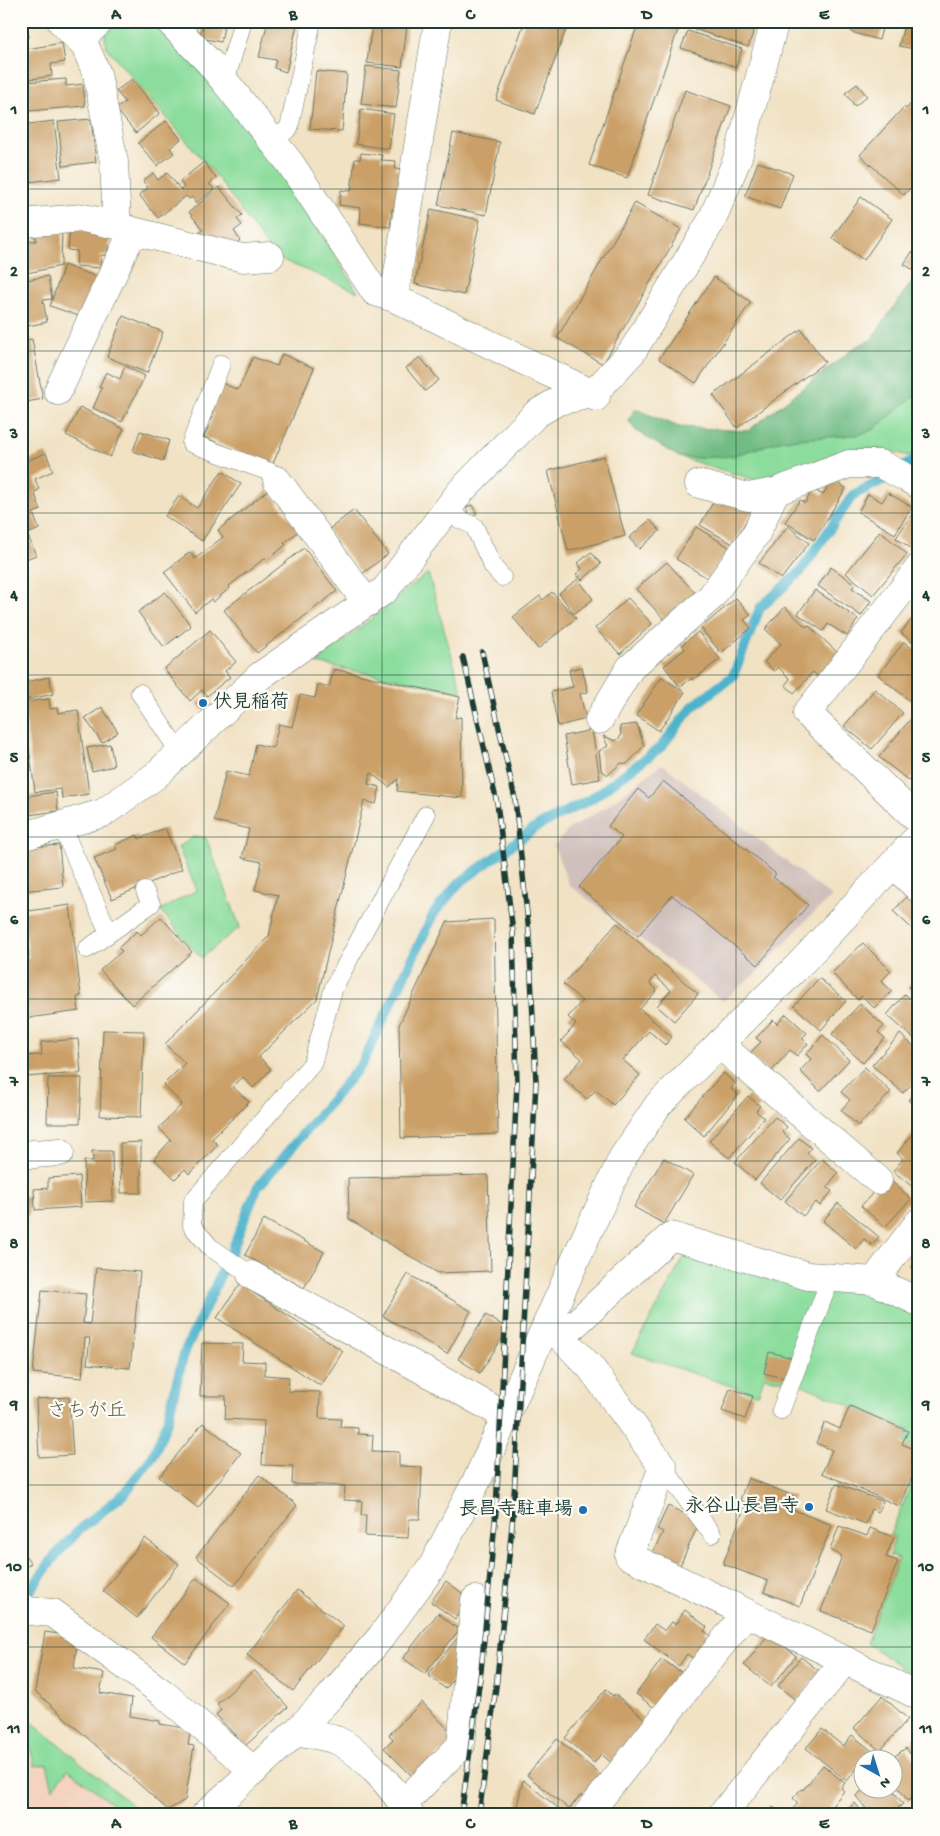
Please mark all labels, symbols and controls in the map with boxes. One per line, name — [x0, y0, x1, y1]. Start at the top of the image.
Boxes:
text: A — [110, 7, 122, 26]
text: B — [288, 7, 298, 26]
text: C — [465, 7, 476, 26]
text: D — [640, 7, 653, 26]
text: E — [819, 7, 830, 26]
text: 1 — [10, 102, 17, 121]
text: 1 — [922, 102, 929, 121]
text: 2 — [10, 264, 18, 283]
text: 2 — [922, 264, 930, 283]
text: 3 — [9, 426, 18, 445]
text: 3 — [921, 426, 930, 445]
text: 4 — [9, 588, 18, 607]
text: 4 — [921, 588, 930, 607]
place label: 伏見稲荷 — [213, 691, 289, 715]
marker: 伏見稲荷 — [197, 697, 209, 709]
text: 5 — [10, 750, 19, 769]
text: 5 — [922, 750, 931, 769]
text: 6 — [10, 912, 19, 931]
text: 6 — [922, 912, 931, 931]
text: 7 — [9, 1074, 19, 1093]
text: 7 — [921, 1074, 931, 1093]
text: 8 — [10, 1236, 19, 1255]
text: 8 — [922, 1236, 931, 1255]
text: 9 — [9, 1397, 18, 1416]
text: 9 — [921, 1397, 930, 1416]
district label: さちが丘 — [47, 1400, 127, 1424]
place label: 永谷山長昌寺 — [685, 1495, 799, 1519]
place label: 長昌寺駐車場 — [459, 1498, 573, 1522]
marker: 永谷山長昌寺 — [803, 1501, 815, 1513]
marker: 長昌寺駐車場 — [577, 1504, 589, 1516]
text: 10 — [5, 1559, 22, 1578]
text: 10 — [917, 1559, 934, 1578]
text: 11 — [7, 1721, 20, 1740]
text: 11 — [919, 1721, 932, 1740]
north arrow — [852, 1748, 902, 1798]
text: N — [876, 1773, 894, 1792]
text: A — [110, 1816, 122, 1835]
text: B — [288, 1816, 298, 1835]
text: C — [465, 1816, 476, 1835]
text: D — [640, 1816, 653, 1835]
text: E — [819, 1816, 830, 1835]

